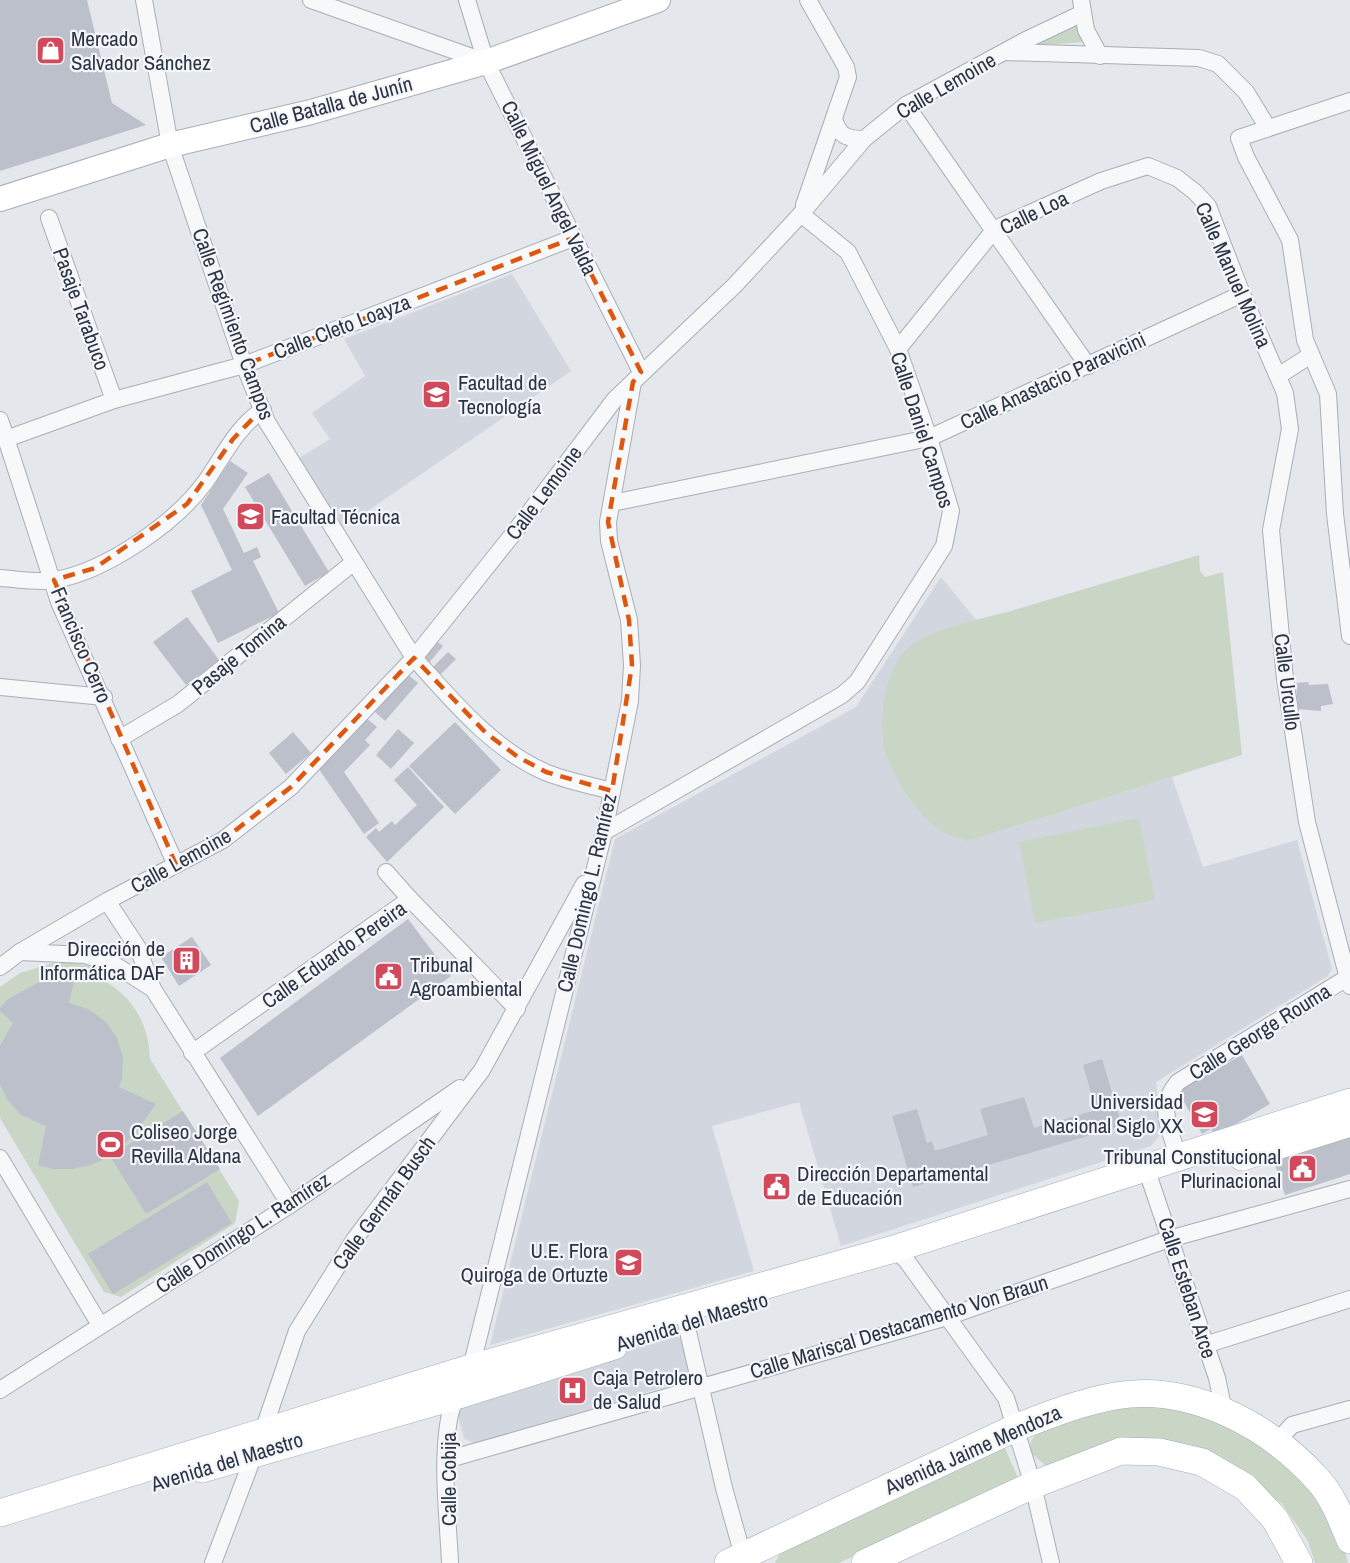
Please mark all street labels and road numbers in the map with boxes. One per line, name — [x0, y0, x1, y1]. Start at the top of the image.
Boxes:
street label: Calle Lemoine — [890, 45, 1001, 126]
street label: Calle Batalla de Junín — [246, 69, 416, 140]
street label: Calle Miguel Angel Valda — [495, 96, 605, 280]
street label: Calle Loa — [995, 183, 1073, 242]
street label: Calle Manuel Molina — [1188, 197, 1279, 353]
street label: Calle Regimiento Campos — [185, 224, 282, 424]
street label: Pasaje Tarabuco — [46, 244, 117, 374]
street label: Calle Cleto Loayza — [269, 287, 415, 366]
street label: Calle Anastacio Paravicini — [955, 325, 1150, 436]
street label: Calle Daniel Campos — [884, 348, 961, 512]
street label: Calle Lemoine — [499, 440, 589, 546]
street label: Francisco Cerro — [44, 582, 119, 707]
street label: Pasaje Tomina — [185, 607, 292, 702]
street label: Calle Urcullo — [1267, 632, 1308, 732]
street label: Calle Domingo L. Ramírez — [550, 790, 624, 995]
street label: Calle Lemoine — [125, 821, 236, 900]
street label: Calle Eduardo Pereira — [256, 894, 412, 1015]
street label: Calle George Rouma — [1183, 976, 1336, 1087]
street label: Calle Germán Busch — [325, 1130, 442, 1275]
street label: Calle Domingo L. Ramírez — [150, 1165, 336, 1300]
street label: Calle Esteban Arce — [1151, 1214, 1224, 1362]
street label: Calle Mariscal Destacamento Von Braun — [746, 1267, 1051, 1386]
street label: Avenida del Maestro — [611, 1285, 771, 1359]
street label: Avenida Jaime Mendoza — [879, 1397, 1066, 1502]
street label: Avenida del Maestro — [146, 1425, 306, 1499]
street label: Calle Cobija — [434, 1432, 463, 1526]

